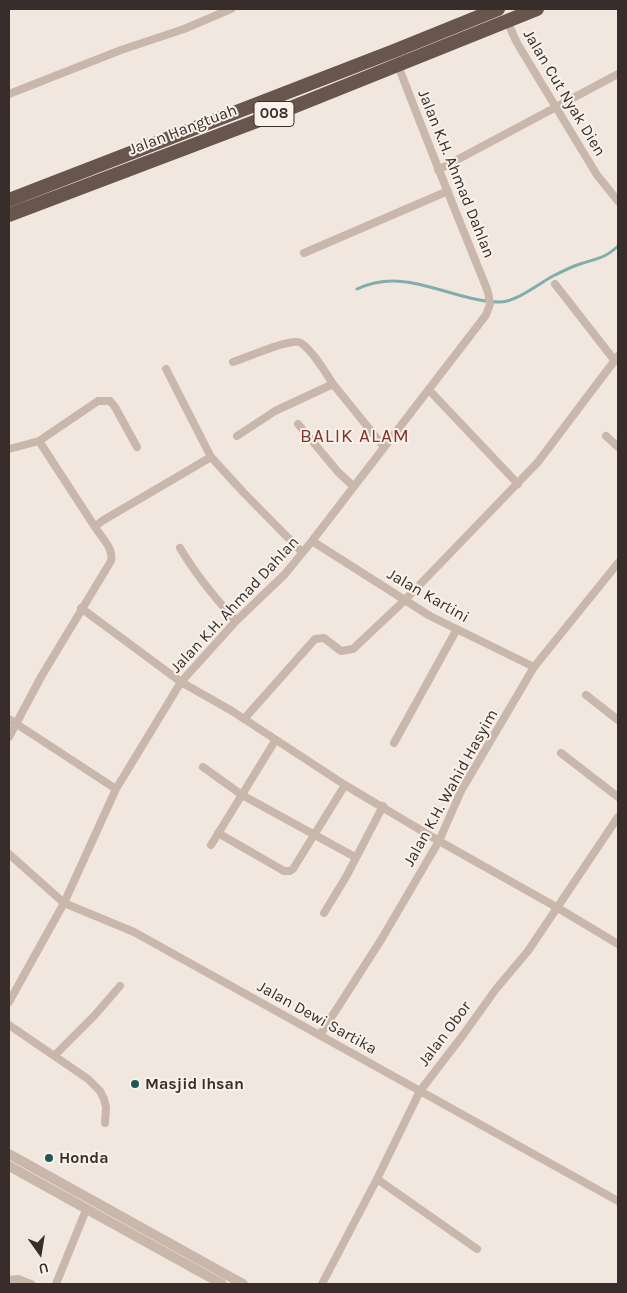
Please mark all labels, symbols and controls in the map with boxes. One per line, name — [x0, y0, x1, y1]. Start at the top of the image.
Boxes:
street label: Jalan Cut Nyak Dien — [519, 26, 609, 160]
street label: Jalan K.H. Ahmad Dahlan — [413, 87, 499, 261]
street label: Jalan Hangtuah — [126, 101, 240, 159]
road number: 008 — [254, 102, 294, 126]
district label: BALIK ALAM — [299, 426, 411, 448]
street label: Jalan K.H. Ahmad Dahlan — [167, 533, 303, 677]
street label: Jalan Kartini — [384, 565, 472, 627]
street label: Jalan K.H. Wahid Hasyim — [400, 706, 502, 870]
street label: Jalan Dewi Sartika — [254, 977, 380, 1059]
street label: Jalan Obor — [414, 998, 476, 1070]
place label: Masjid Ihsan — [145, 1074, 244, 1094]
marker: Masjid Ihsan — [129, 1078, 141, 1090]
place label: Honda — [59, 1148, 108, 1168]
marker: Honda — [43, 1152, 55, 1164]
north arrow — [15, 1228, 65, 1278]
text: U — [37, 1259, 50, 1277]

